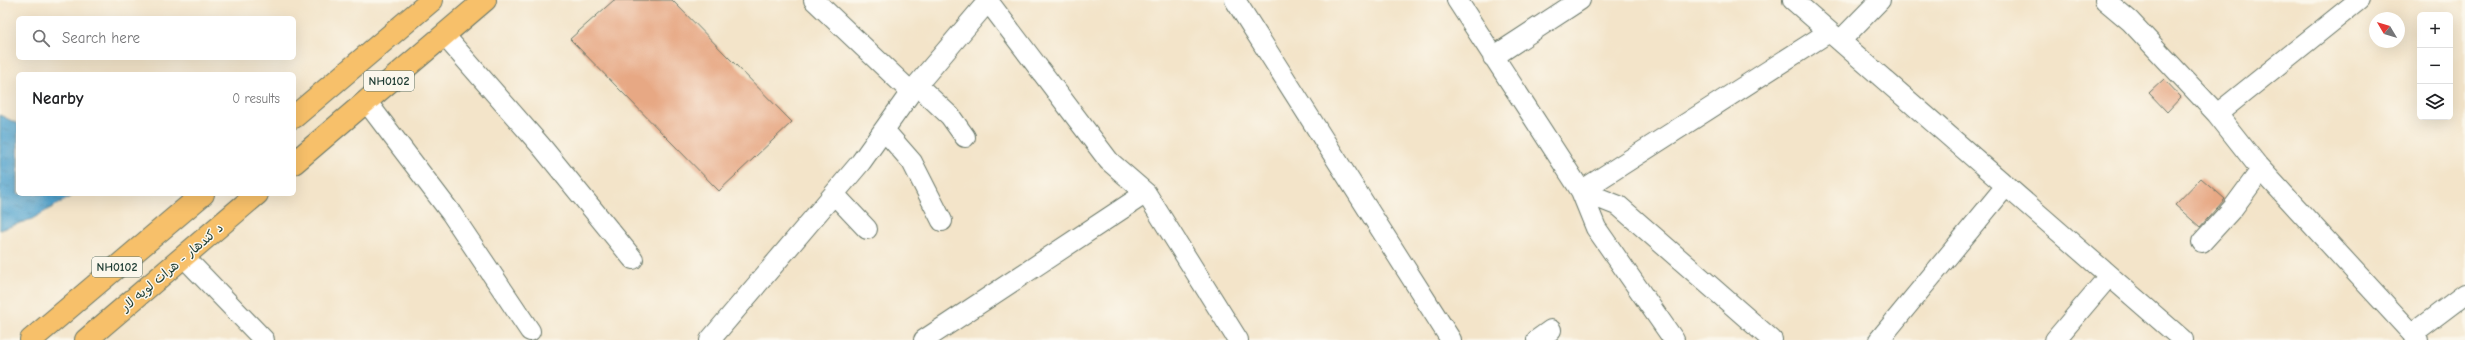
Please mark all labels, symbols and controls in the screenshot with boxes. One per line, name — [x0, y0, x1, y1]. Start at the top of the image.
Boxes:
north arrow — [2369, 12, 2405, 48]
map controls — [2417, 12, 2453, 120]
button: + — [2417, 12, 2453, 48]
search box — [16, 16, 296, 60]
icon: search — [30, 27, 52, 49]
text: Search here — [62, 29, 140, 47]
button: − — [2417, 48, 2453, 84]
road number: NH0102 — [364, 71, 414, 91]
button: layers — [2417, 84, 2453, 120]
text: Nearby — [32, 89, 83, 108]
text: 0 results — [232, 91, 280, 106]
street label: د کندهار - هرات لويه لار — [117, 220, 227, 316]
road number: NH0102 — [92, 257, 142, 277]

